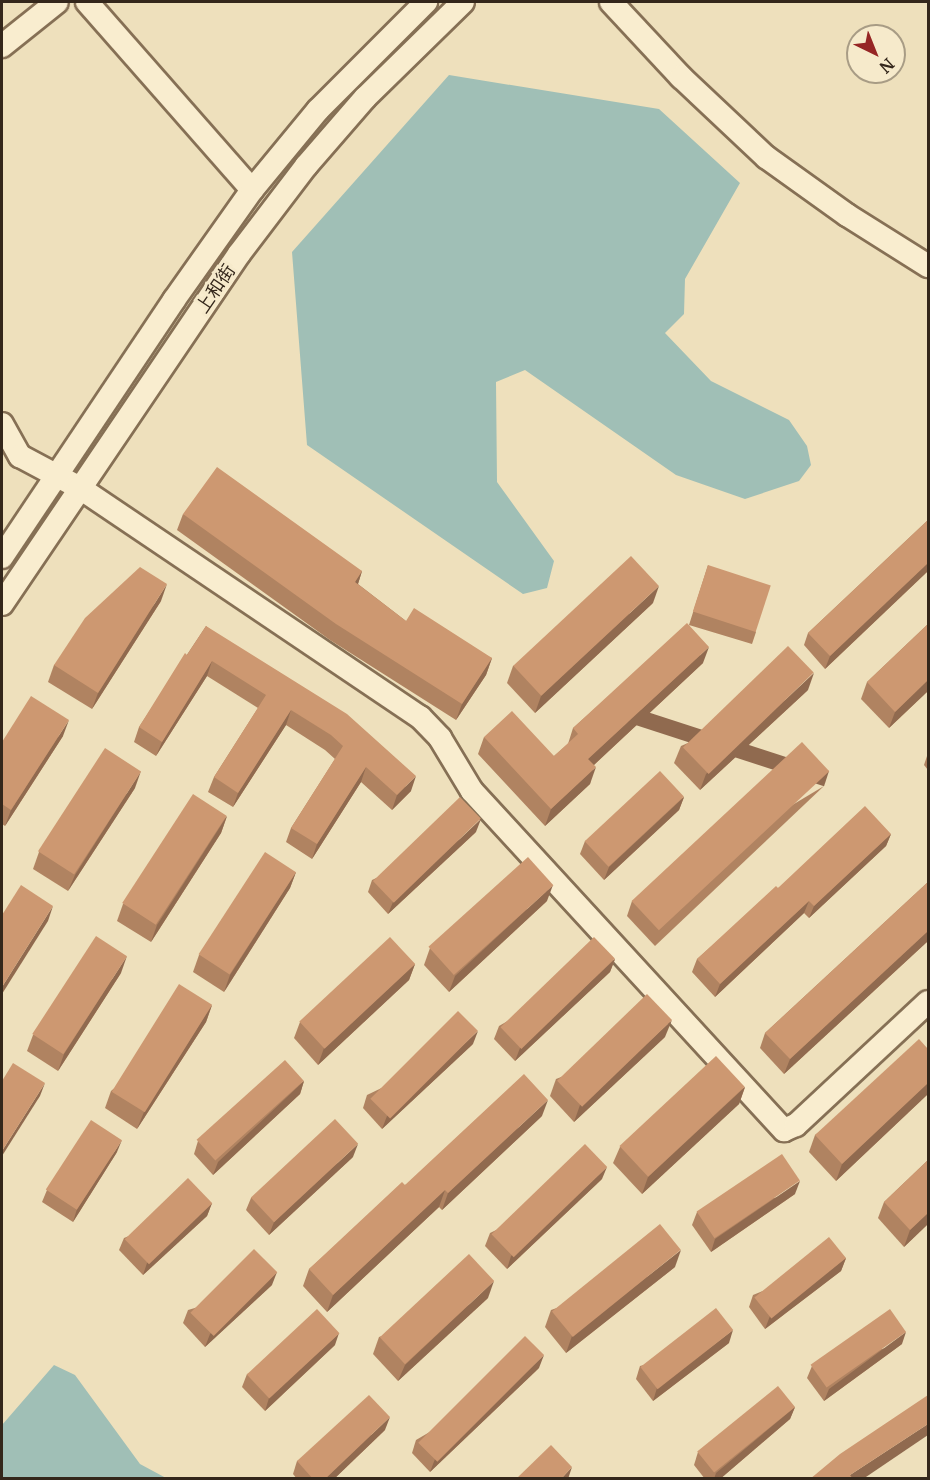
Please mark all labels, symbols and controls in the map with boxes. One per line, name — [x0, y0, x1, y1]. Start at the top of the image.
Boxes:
north arrow — [846, 24, 906, 84]
text: N — [875, 54, 898, 77]
street label: 上和街 — [192, 261, 240, 317]

